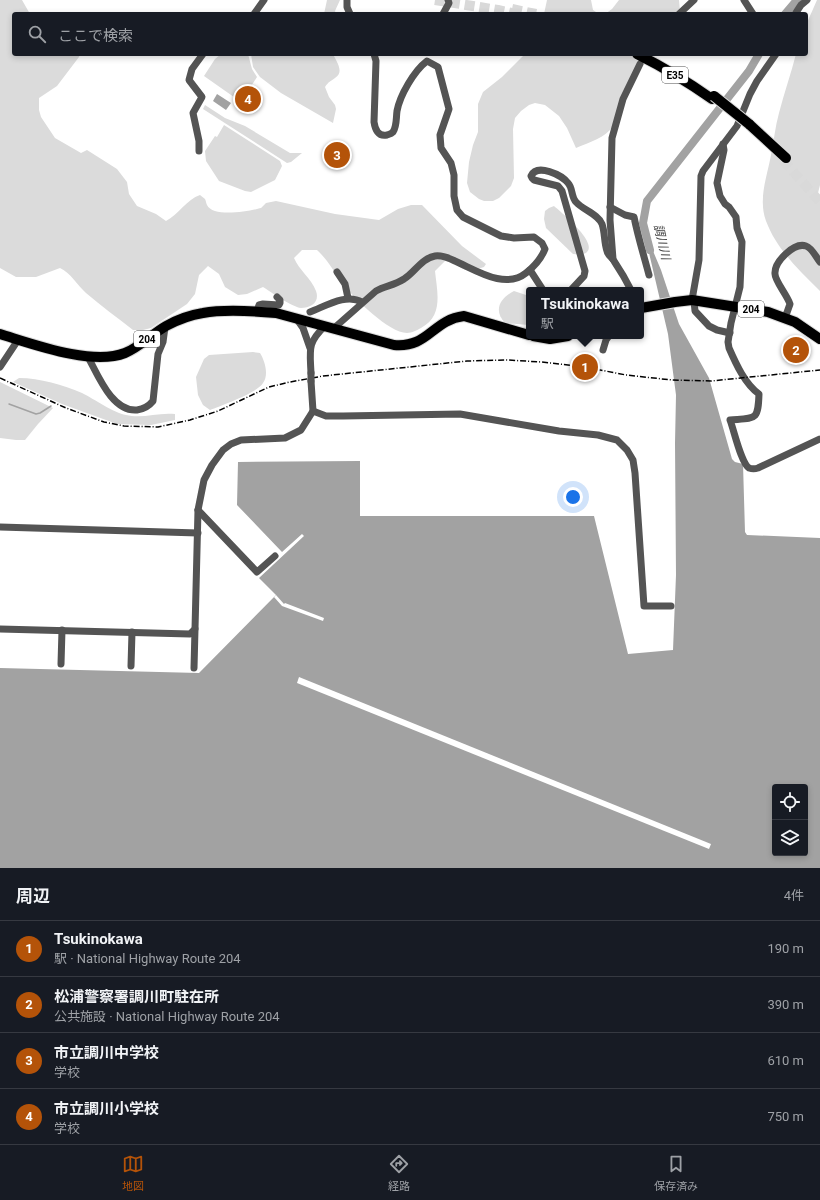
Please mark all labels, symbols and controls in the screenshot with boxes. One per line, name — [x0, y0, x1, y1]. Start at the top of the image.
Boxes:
search box — [12, 12, 808, 56]
icon: search — [26, 23, 48, 45]
text: ここで検索 — [58, 27, 133, 45]
road number: E35 — [662, 67, 688, 83]
pin: 4 — [235, 84, 261, 114]
pin: 3 — [324, 140, 350, 170]
water label: 調川川 — [651, 223, 673, 263]
popup — [526, 287, 644, 339]
text: Tsukinokawa — [541, 295, 629, 313]
road number: 204 — [738, 301, 764, 317]
text: 駅 — [541, 316, 554, 331]
road number: 204 — [134, 331, 160, 347]
pin: 2 — [783, 335, 809, 365]
pin: 1 — [572, 352, 598, 382]
your location — [563, 487, 583, 507]
map controls — [772, 784, 808, 856]
button: locate — [772, 784, 808, 820]
button: layers — [772, 820, 808, 856]
text: 周辺 — [16, 886, 50, 906]
text: 4件 — [784, 888, 804, 903]
text: Tsukinokawa — [54, 930, 143, 948]
text: 1 — [25, 941, 33, 956]
text: 190 m — [767, 941, 804, 956]
text: 駅 · National Highway Route 204 — [54, 951, 241, 966]
text: 松浦警察署調川町駐在所 — [54, 988, 219, 1006]
text: 2 — [25, 997, 33, 1012]
text: 390 m — [767, 997, 804, 1012]
text: 公共施設 · National Highway Route 204 — [54, 1009, 280, 1024]
text: 市立調川中学校 — [54, 1044, 159, 1062]
text: 3 — [25, 1053, 33, 1068]
text: 610 m — [767, 1053, 804, 1068]
text: 学校 — [54, 1065, 80, 1080]
text: 市立調川小学校 — [54, 1100, 159, 1118]
text: 4 — [25, 1109, 33, 1124]
text: 750 m — [767, 1109, 804, 1124]
text: 学校 — [54, 1121, 80, 1136]
tab: 地図 — [122, 1153, 144, 1193]
tab: 経路 — [388, 1153, 410, 1193]
tab: 保存済み — [654, 1153, 698, 1193]

